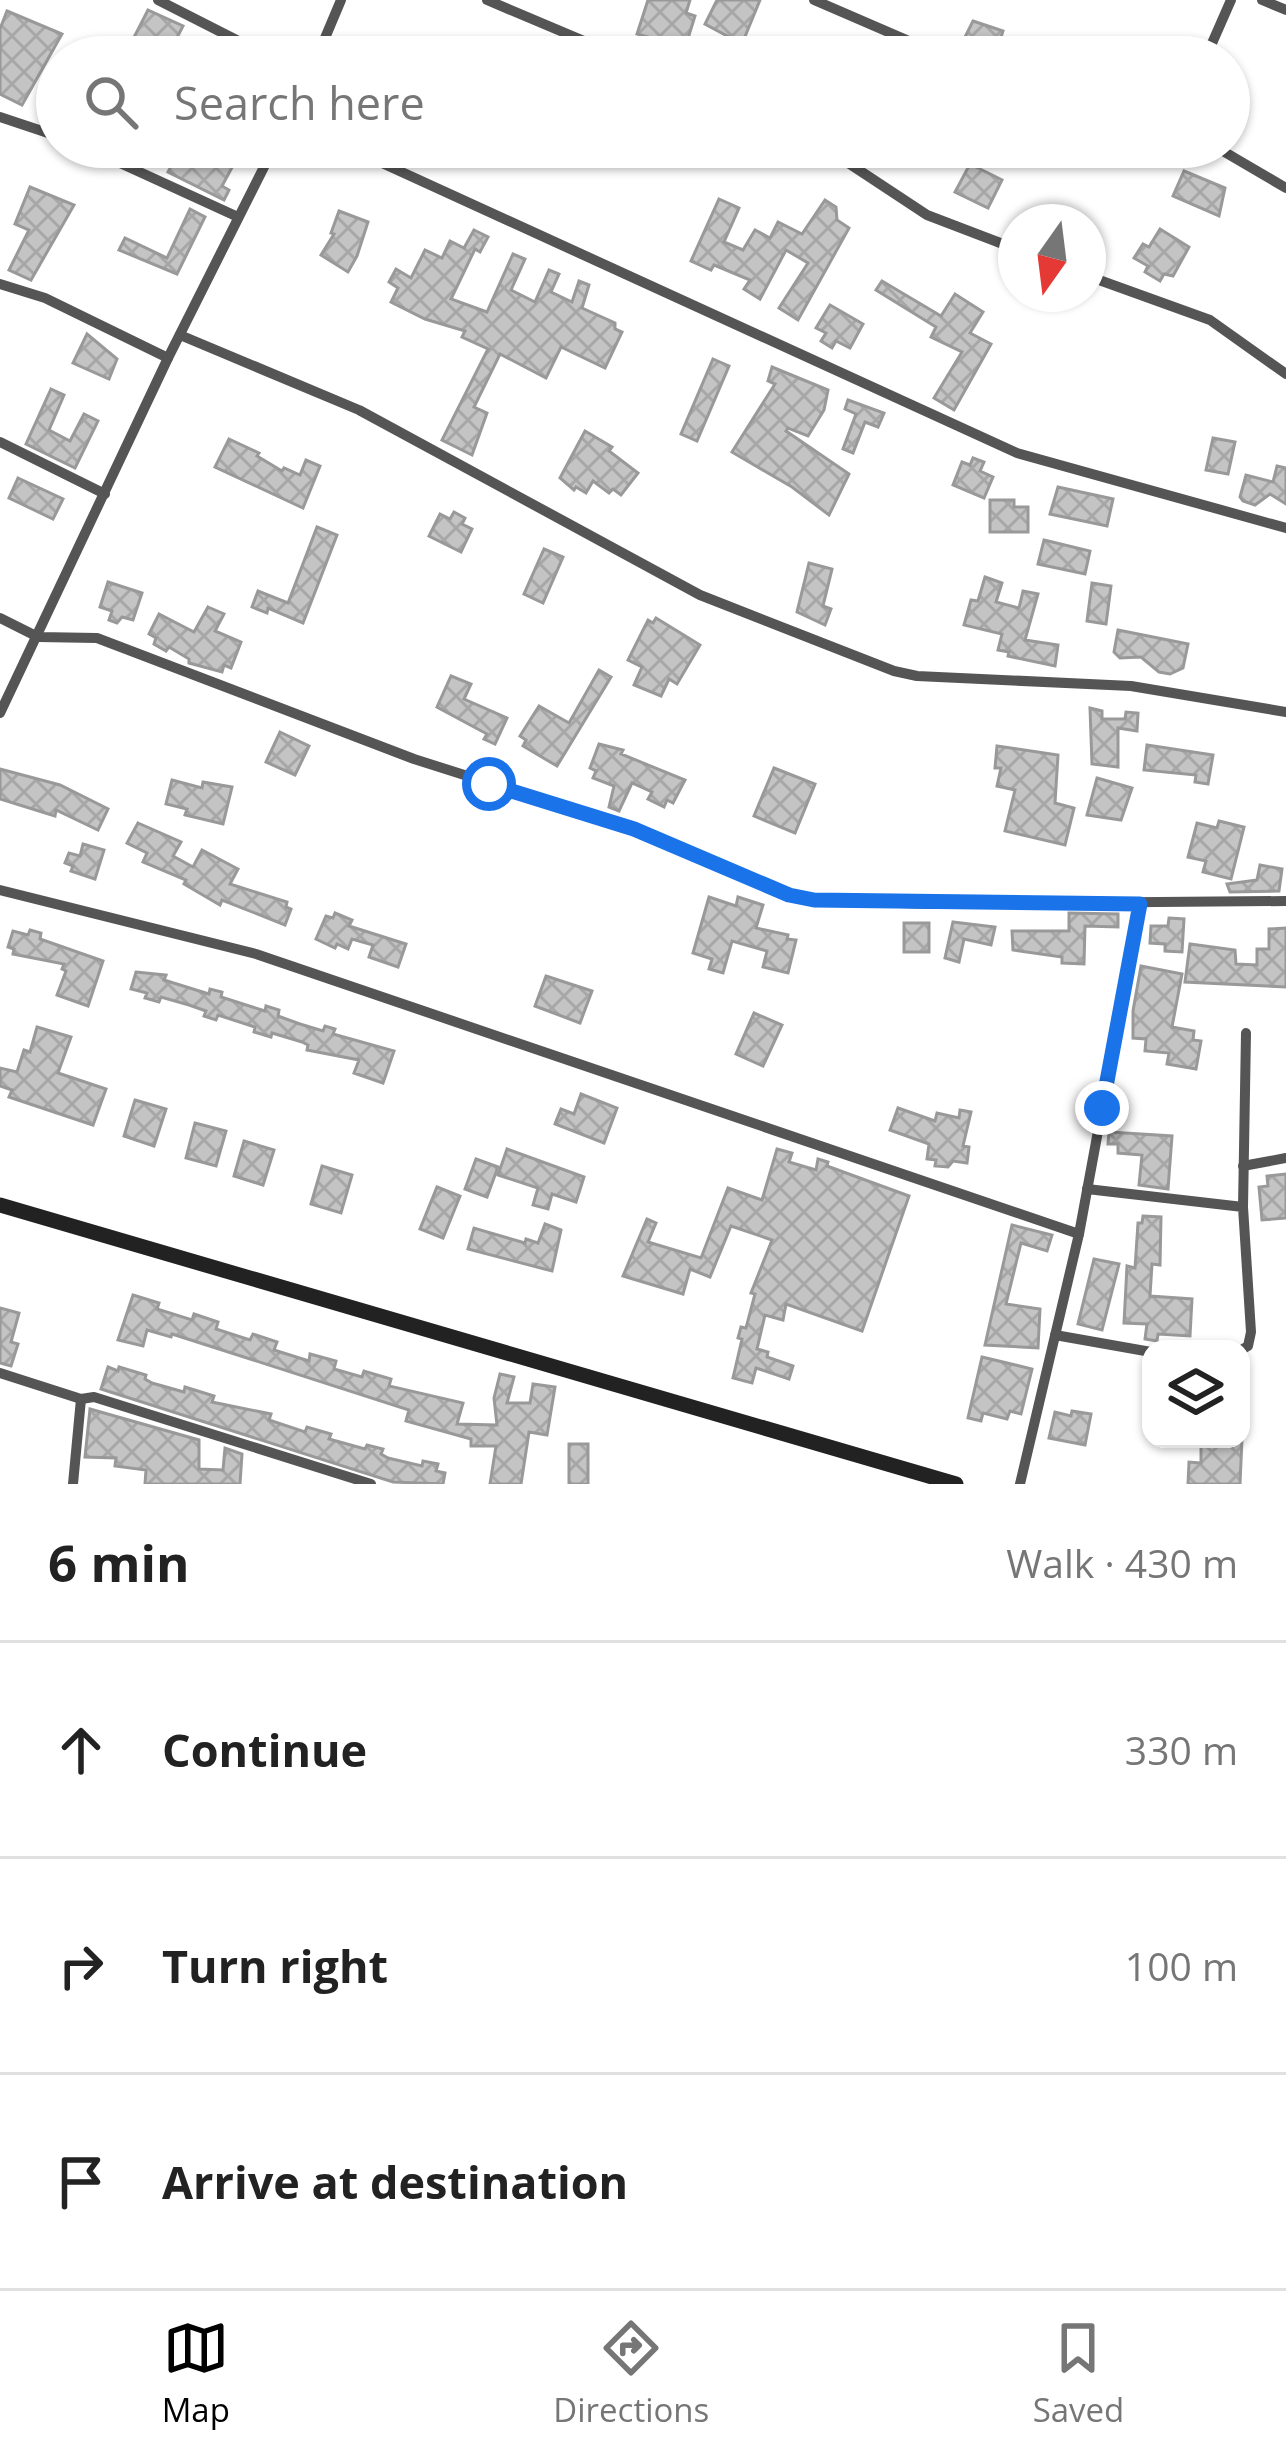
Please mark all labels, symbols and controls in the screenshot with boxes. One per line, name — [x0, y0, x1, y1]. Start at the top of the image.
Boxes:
search box — [36, 36, 1250, 168]
icon: search — [78, 69, 144, 135]
text: Search here — [174, 72, 425, 133]
north arrow — [998, 204, 1106, 312]
route start — [462, 757, 516, 811]
route end — [1075, 1081, 1129, 1135]
map controls — [1142, 1340, 1250, 1448]
button: layers — [1142, 1340, 1250, 1448]
text: 6 min — [48, 1527, 190, 1597]
text: Walk · 430 m — [1006, 1536, 1238, 1589]
icon: ahead — [48, 1717, 114, 1783]
text: Continue — [162, 1719, 367, 1780]
text: 330 m — [1125, 1723, 1238, 1776]
icon: right — [48, 1933, 114, 1999]
text: Turn right — [162, 1935, 388, 1996]
text: 100 m — [1125, 1939, 1238, 1992]
icon: arrive — [48, 2149, 114, 2215]
text: Arrive at destination — [162, 2151, 628, 2212]
tab: Map — [162, 2315, 230, 2432]
tab: Directions — [553, 2315, 709, 2432]
tab: Saved — [1033, 2315, 1124, 2432]

